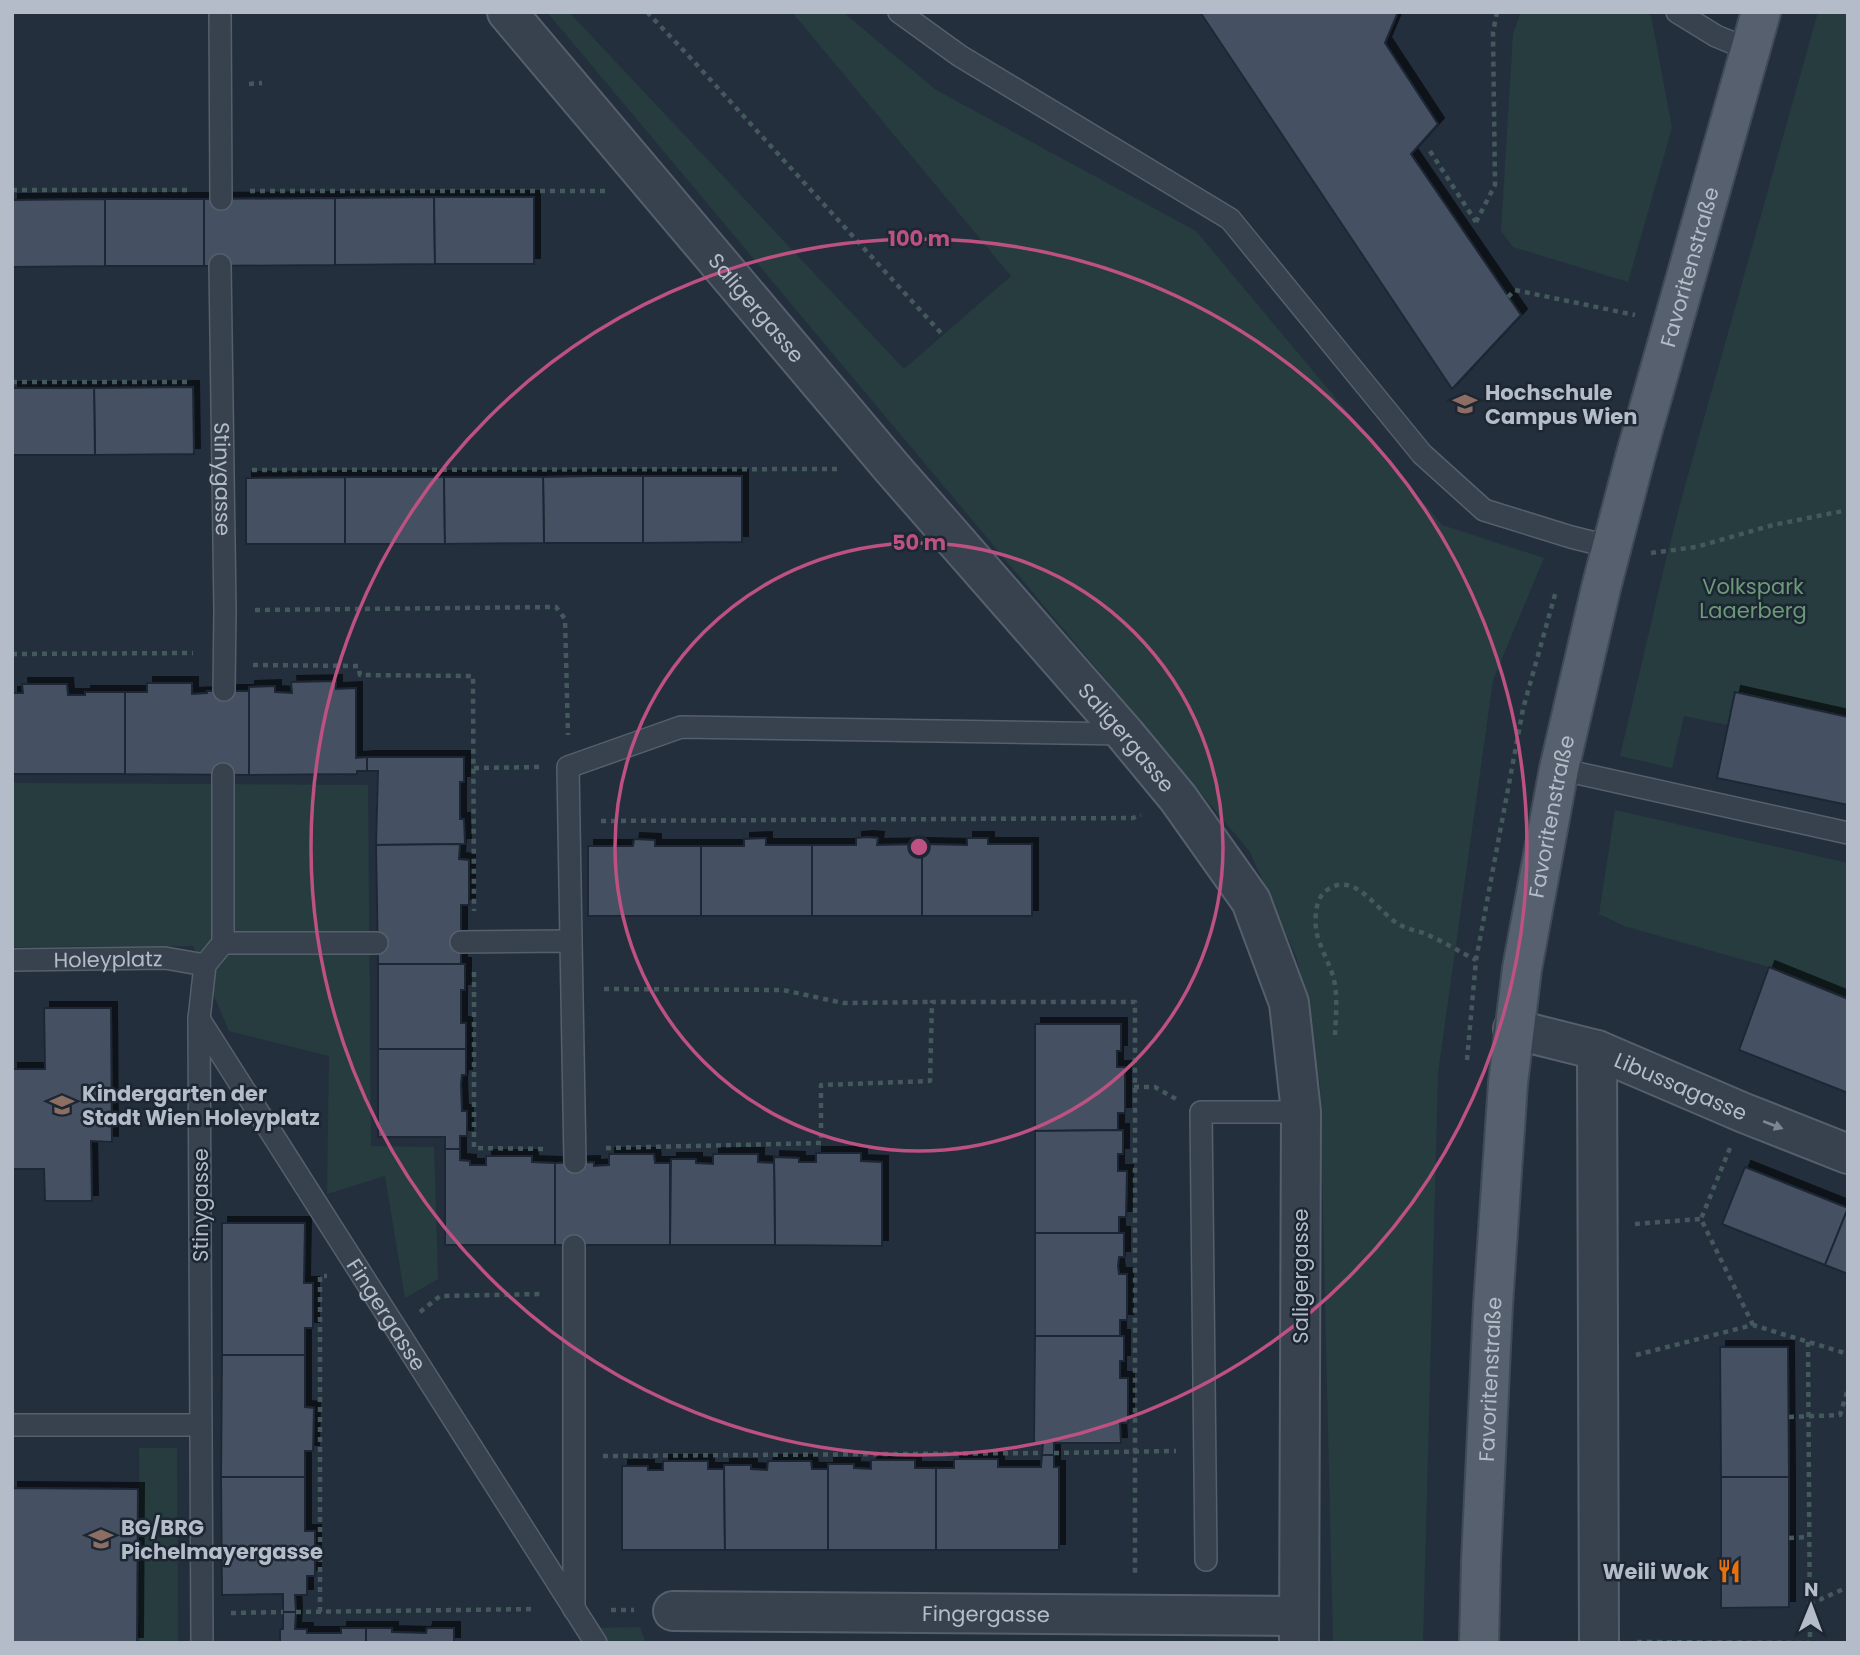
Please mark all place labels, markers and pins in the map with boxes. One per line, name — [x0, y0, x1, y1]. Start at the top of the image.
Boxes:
place label: Hochschule Campus Wien — [1485, 378, 1637, 431]
school or university icon: Hochschule Campus Wien — [1451, 390, 1479, 418]
centre of rings — [907, 835, 931, 859]
place label: Kindergarten der Stadt Wien Holeyplatz — [82, 1079, 320, 1132]
school or university icon: Kindergarten der Stadt Wien Holeyplatz — [48, 1091, 76, 1119]
place label: BG/BRG Pichelmayergasse — [121, 1513, 323, 1566]
school or university icon: BG/BRG Pichelmayergasse — [87, 1525, 115, 1553]
place label: Weili Wok — [1602, 1557, 1709, 1586]
restaurant icon: Weili Wok — [1715, 1557, 1743, 1585]

